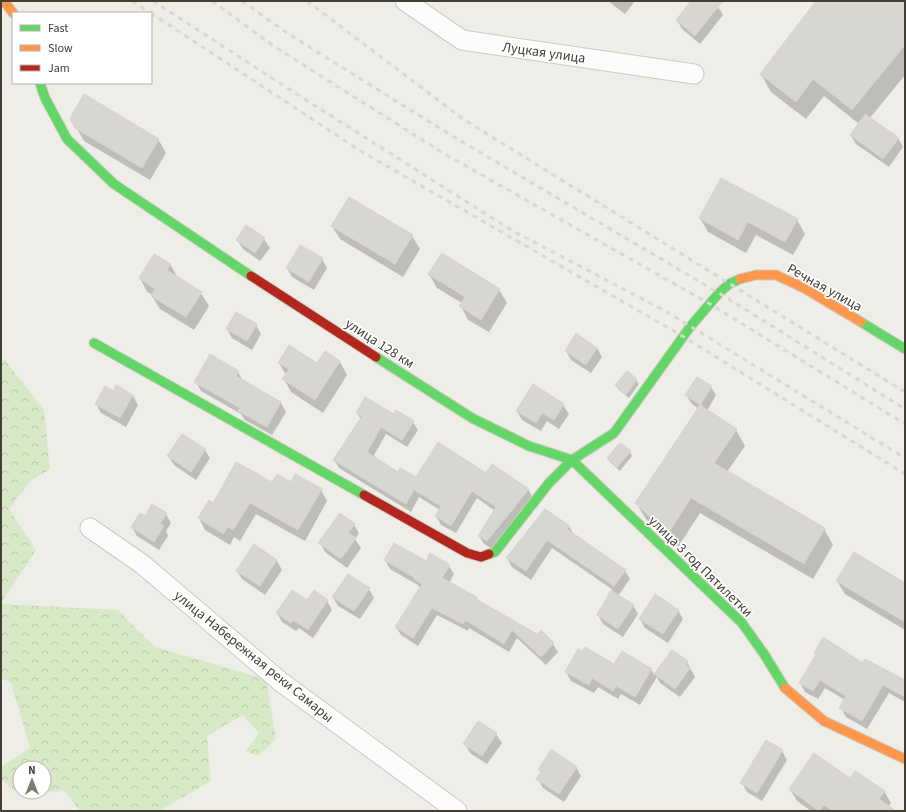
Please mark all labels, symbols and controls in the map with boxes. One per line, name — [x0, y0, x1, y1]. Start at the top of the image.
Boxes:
legend — [12, 12, 152, 84]
text: Fast — [48, 20, 68, 37]
street label: Луцкая улица — [501, 37, 587, 69]
text: Slow — [48, 40, 73, 57]
text: Jam — [48, 60, 70, 77]
street label: Речная улица — [783, 259, 866, 317]
street label: улица 128 км — [341, 314, 418, 374]
street label: улица 3 год Пятилетки — [644, 511, 757, 622]
street label: улица Набережная реки Самары — [169, 586, 337, 727]
north arrow — [12, 760, 52, 800]
text: N — [28, 763, 36, 778]

